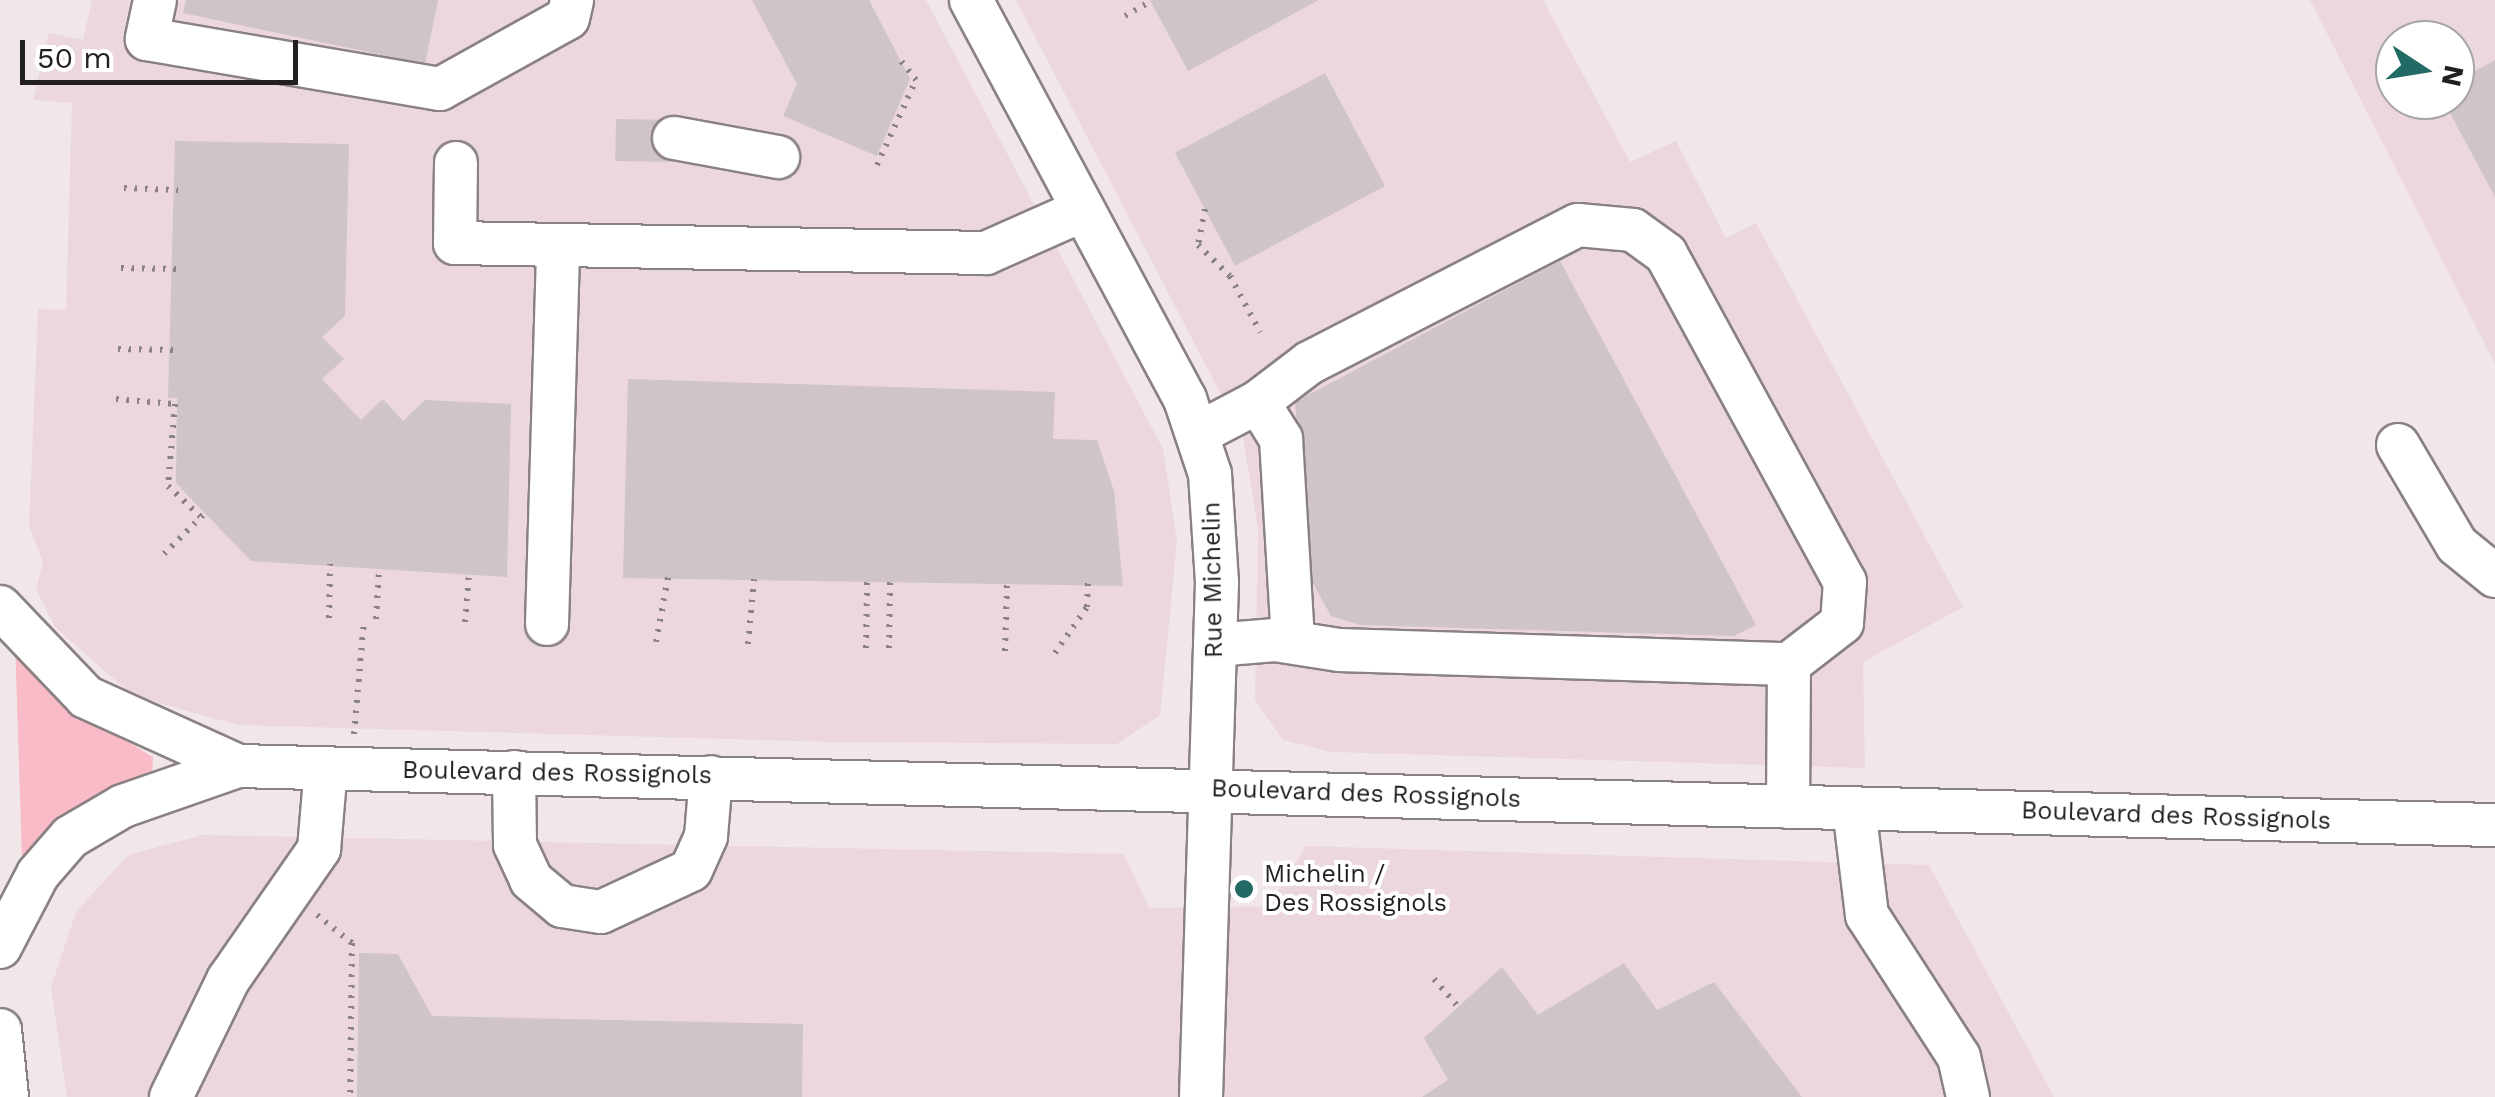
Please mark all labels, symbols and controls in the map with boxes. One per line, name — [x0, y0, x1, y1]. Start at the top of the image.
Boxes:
scale bar — [25, 20, 302, 82]
north arrow — [2375, 20, 2475, 120]
text: 50 m — [37, 40, 112, 75]
text: N — [2435, 62, 2471, 90]
street label: Rue Michelin — [1197, 502, 1229, 658]
street label: Boulevard des Rossignols — [402, 755, 712, 791]
street label: Boulevard des Rossignols — [1211, 774, 1521, 814]
street label: Boulevard des Rossignols — [2021, 796, 2331, 836]
place label: Michelin / Des Rossignols — [1264, 860, 1447, 919]
marker: Michelin / Des Rossignols — [1233, 878, 1255, 900]

